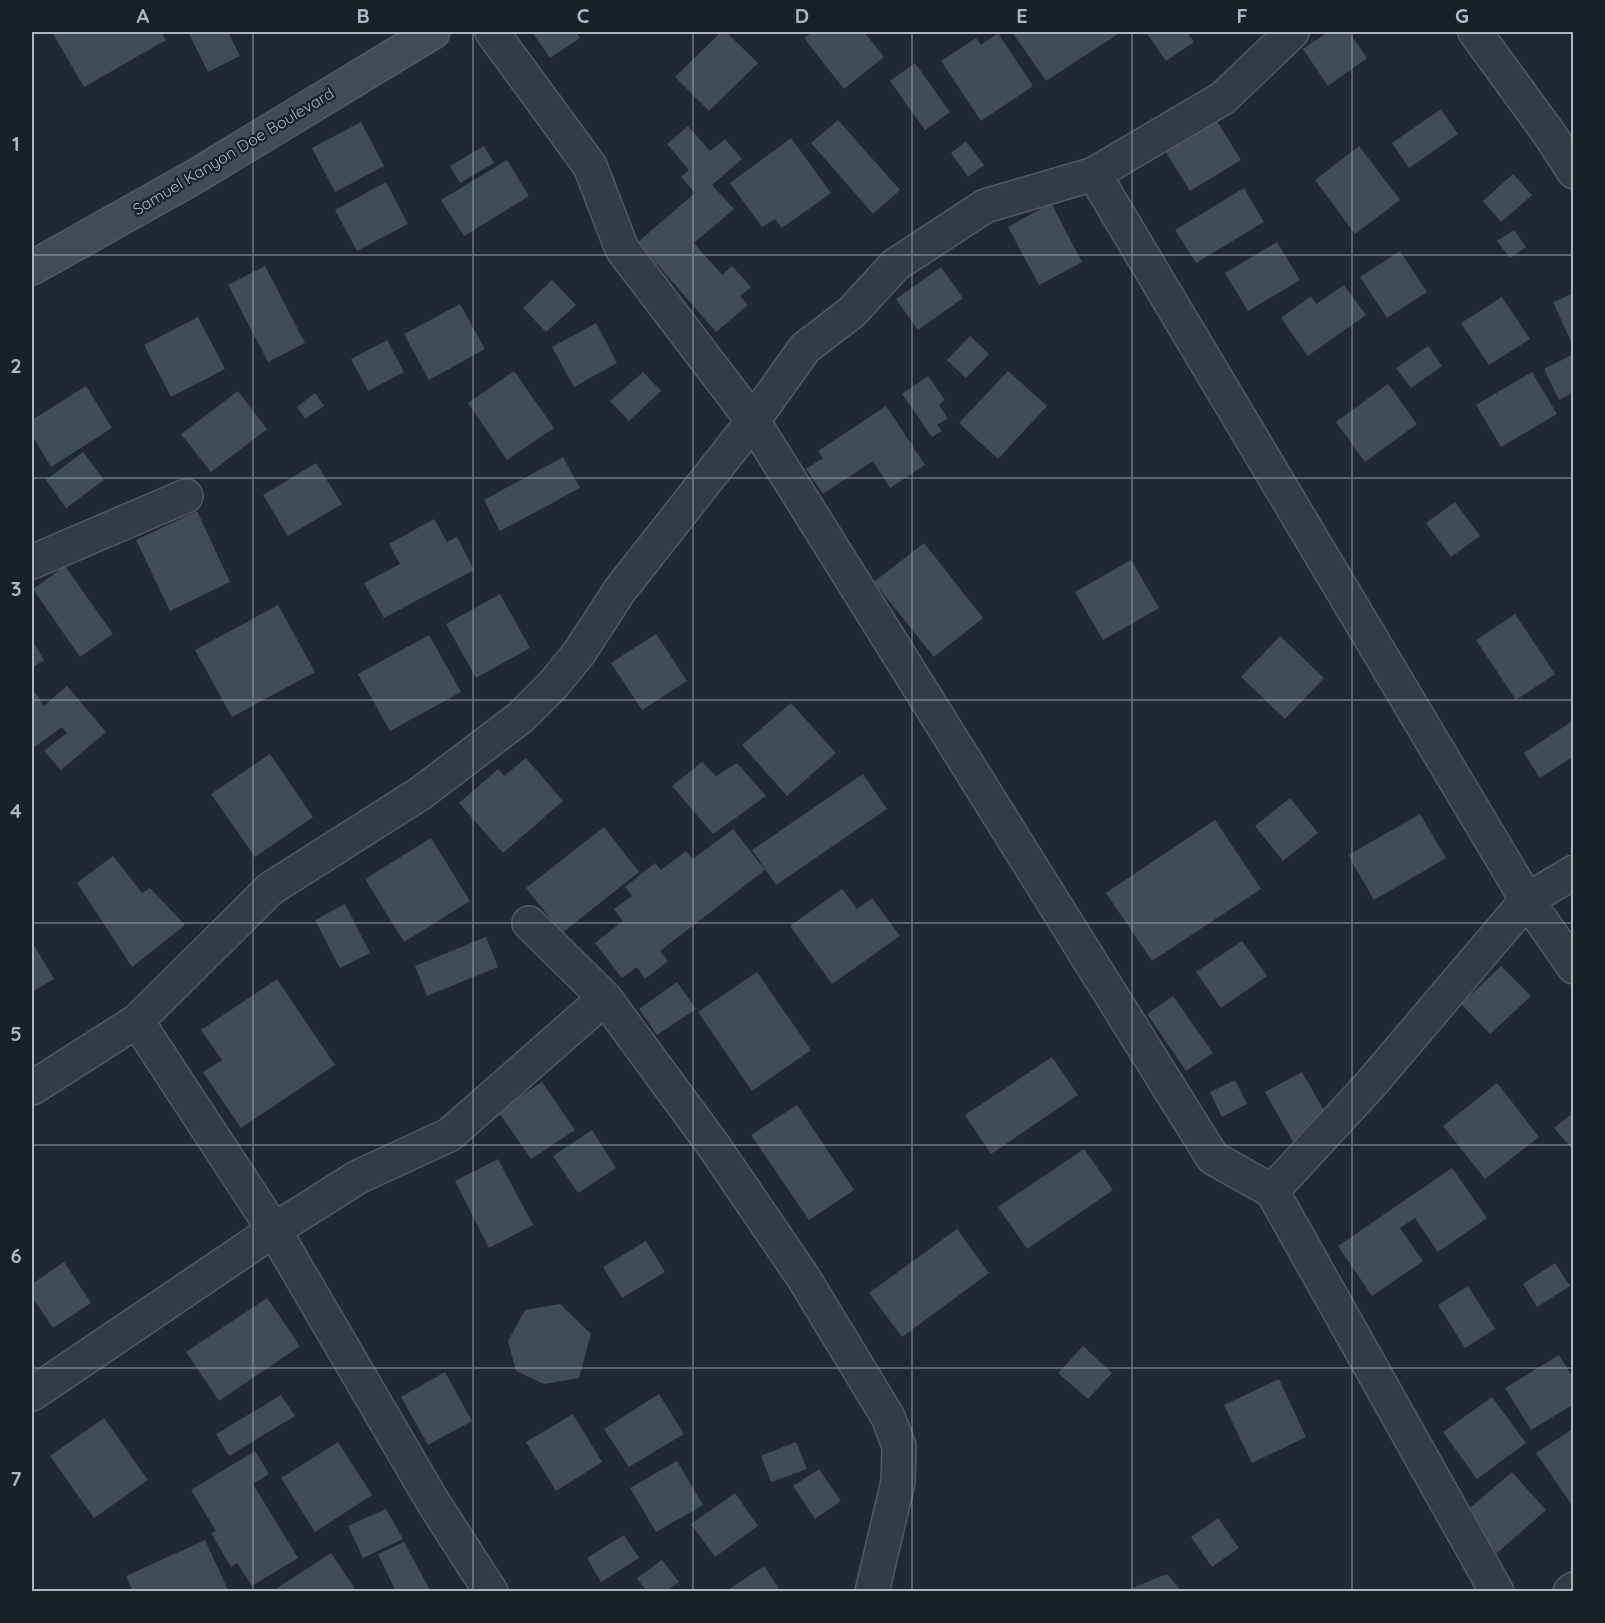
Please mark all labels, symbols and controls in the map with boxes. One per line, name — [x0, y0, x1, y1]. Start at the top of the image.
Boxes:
text: A — [137, 3, 150, 28]
text: B — [356, 3, 370, 28]
text: C — [577, 3, 590, 28]
text: D — [795, 3, 809, 28]
text: E — [1016, 3, 1028, 28]
text: F — [1236, 3, 1248, 28]
text: G — [1455, 3, 1469, 28]
street label: Samuel Kanyon Doe Boulevard — [129, 83, 337, 219]
text: 1 — [12, 131, 20, 156]
text: 2 — [10, 353, 22, 378]
text: 3 — [11, 576, 21, 601]
text: 4 — [10, 798, 22, 823]
text: 5 — [10, 1021, 22, 1046]
text: 6 — [10, 1243, 22, 1268]
text: 7 — [11, 1466, 22, 1491]

